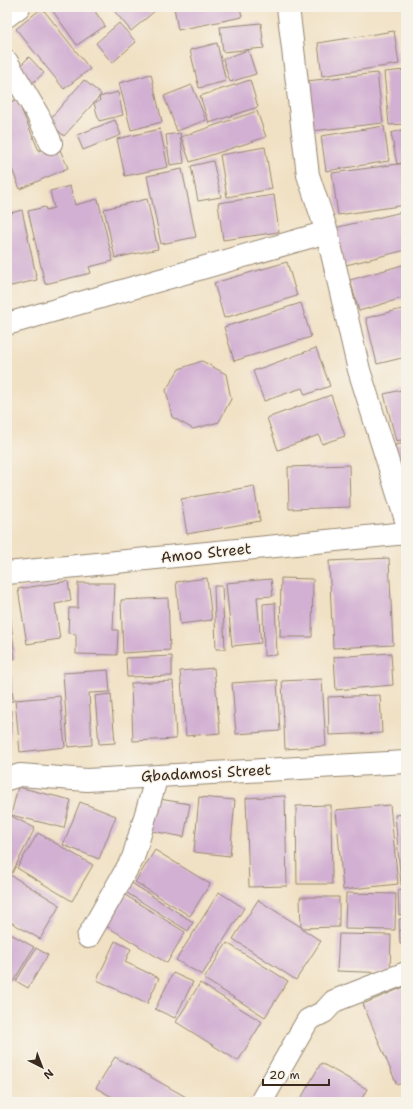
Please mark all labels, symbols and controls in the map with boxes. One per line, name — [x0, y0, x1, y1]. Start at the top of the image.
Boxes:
street label: Amoo Street — [160, 538, 252, 568]
street label: Gbadamosi Street — [140, 760, 272, 786]
north arrow — [22, 1047, 62, 1087]
scale bar — [263, 1061, 329, 1087]
text: N — [40, 1066, 57, 1083]
text: 20 m — [269, 1067, 300, 1083]

